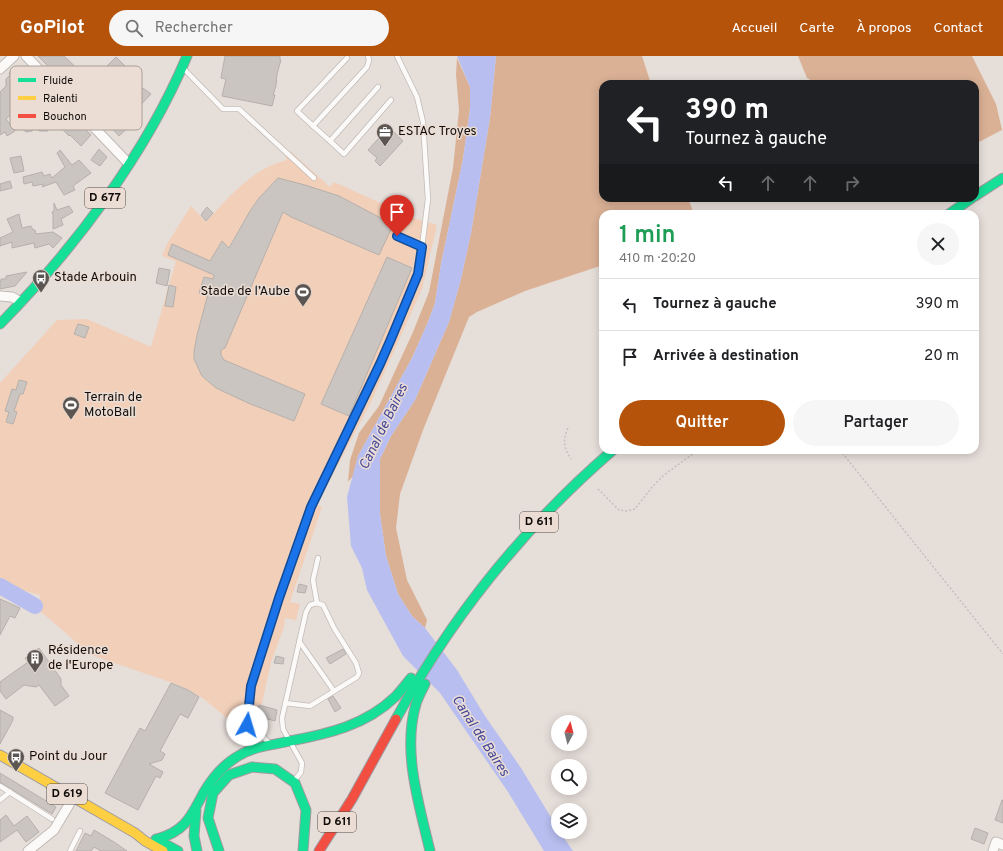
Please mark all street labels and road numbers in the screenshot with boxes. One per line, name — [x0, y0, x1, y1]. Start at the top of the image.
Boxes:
road number: D 677 — [85, 188, 125, 208]
road number: D 611 — [520, 512, 558, 532]
road number: D 619 — [47, 784, 87, 804]
road number: D 611 — [318, 812, 356, 832]

